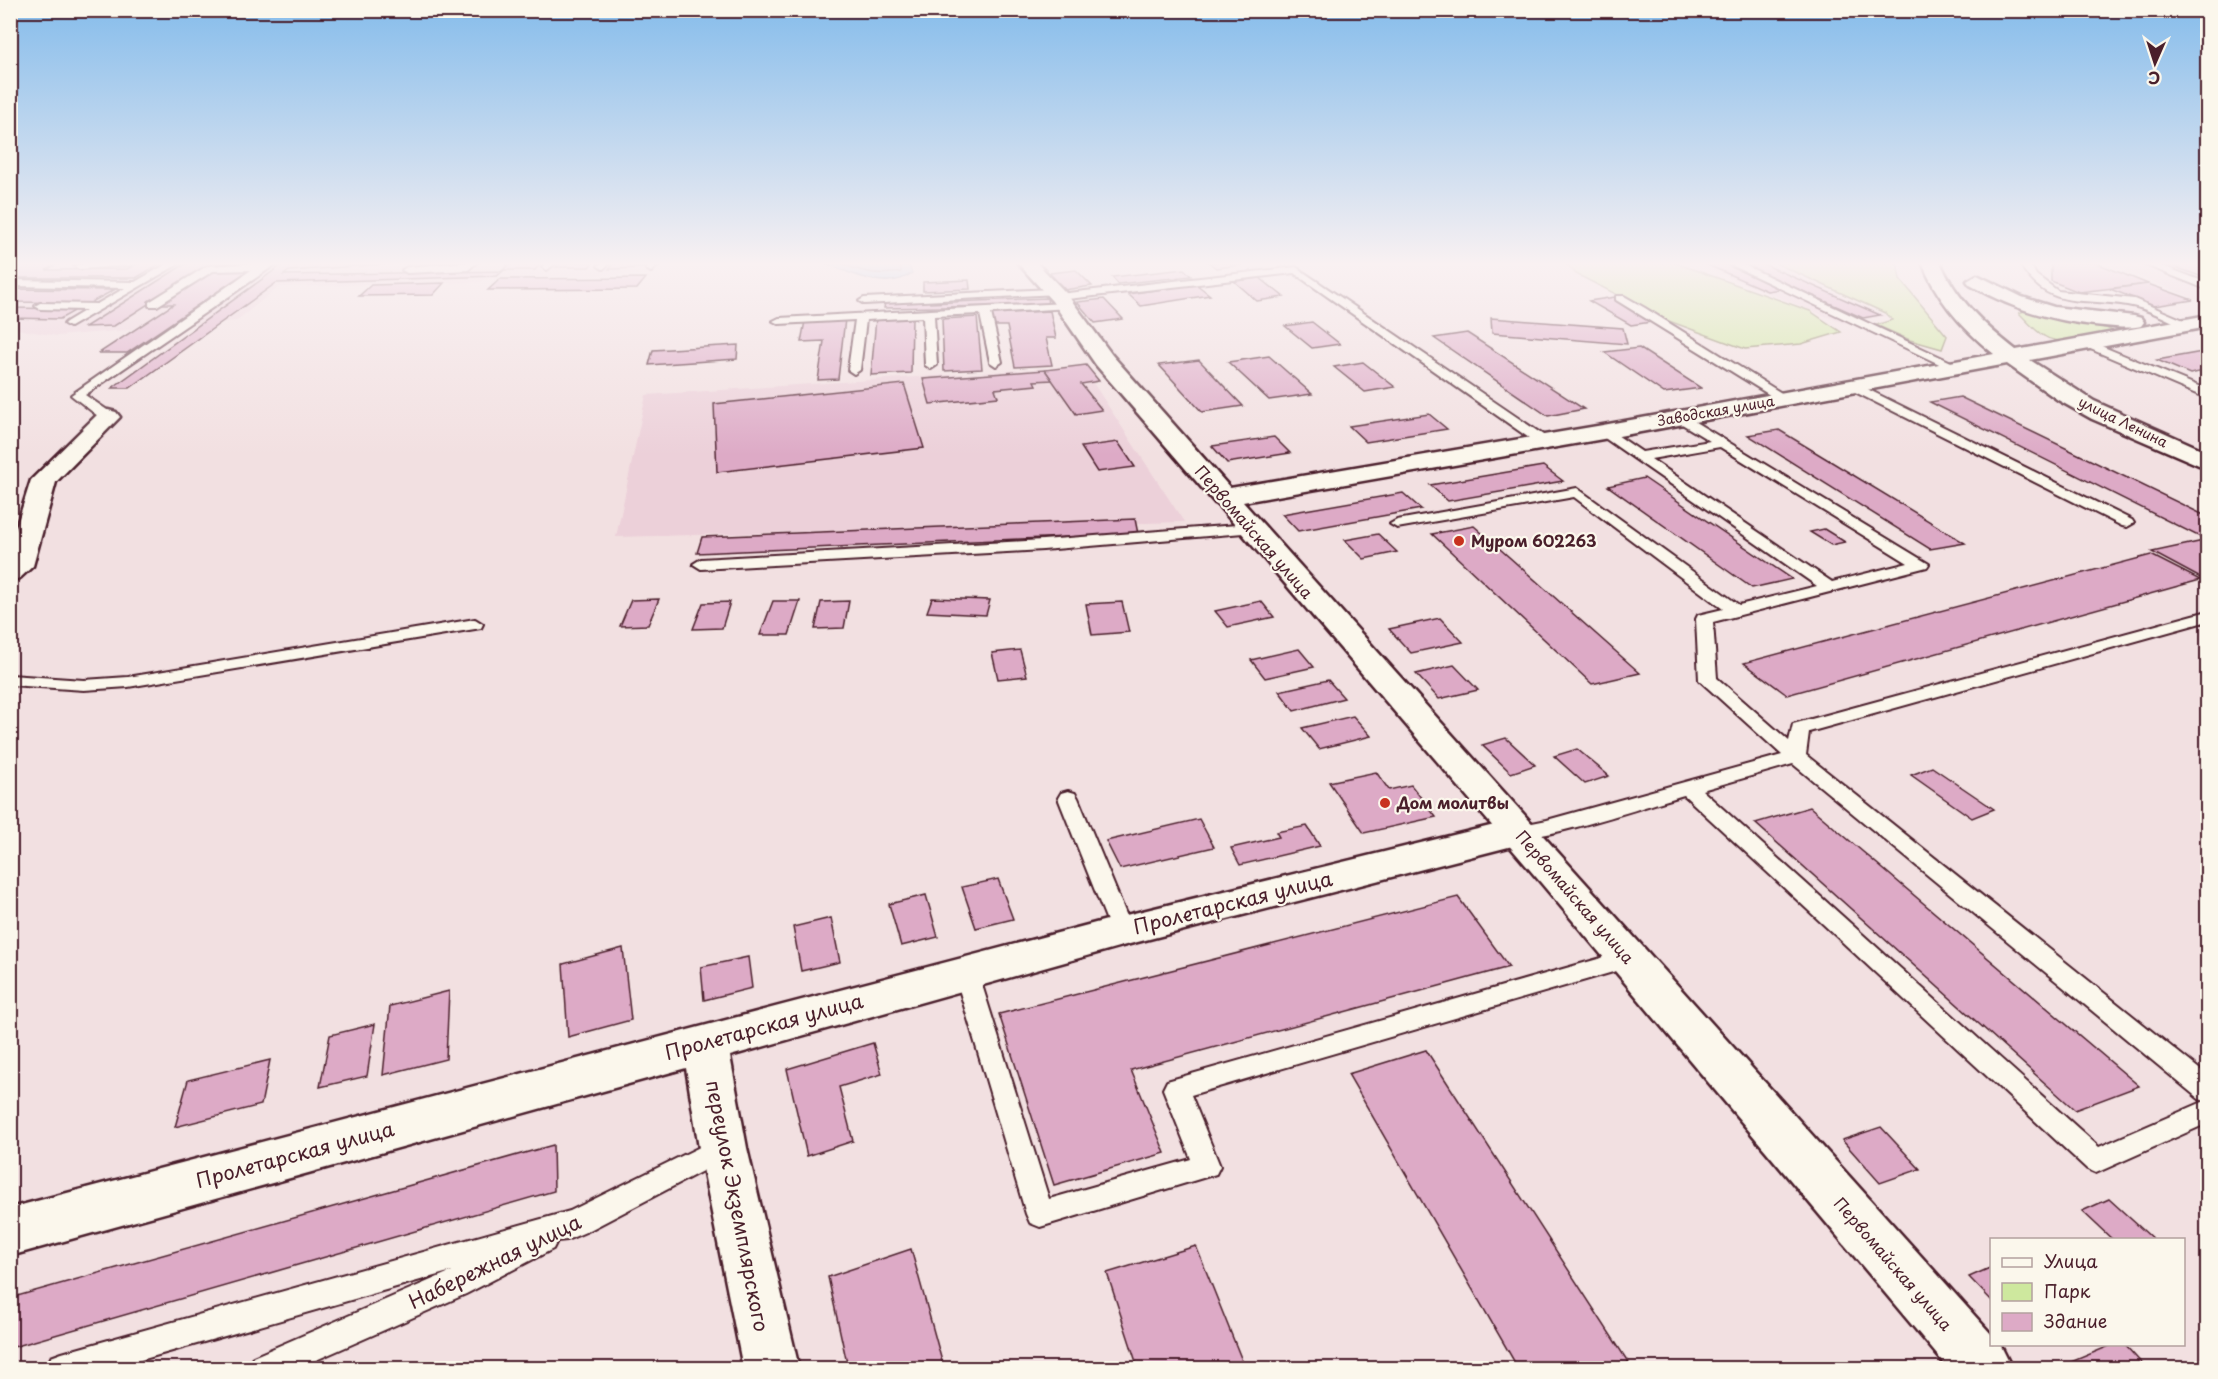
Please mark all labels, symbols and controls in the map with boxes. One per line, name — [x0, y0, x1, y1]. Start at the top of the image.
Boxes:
north arrow — [2125, 33, 2185, 93]
text: С — [2148, 67, 2161, 91]
street label: Заводская улица — [1656, 390, 1776, 431]
street label: улица Ленина — [2075, 391, 2172, 452]
street label: Первомайская улица — [1190, 459, 1319, 603]
place label: Муром 602263 — [1471, 528, 1596, 552]
marker: Муром 602263 — [1452, 534, 1466, 548]
place label: Дом молитвы — [1396, 790, 1509, 814]
marker: Дом молитвы — [1378, 796, 1392, 810]
street label: Первомайская улица — [1511, 824, 1640, 968]
street label: Пролетарская улица — [1130, 863, 1336, 941]
street label: Пролетарская улица — [661, 985, 867, 1067]
street label: переулок Экземплярского — [699, 1077, 777, 1334]
street label: Пролетарская улица — [192, 1113, 398, 1195]
street label: Первомайская улица — [1829, 1191, 1958, 1335]
street label: Набережная улица — [403, 1206, 586, 1316]
legend — [1990, 1238, 2185, 1346]
text: Улица — [2044, 1247, 2098, 1274]
text: Парк — [2044, 1277, 2091, 1304]
text: Здание — [2044, 1307, 2107, 1334]

